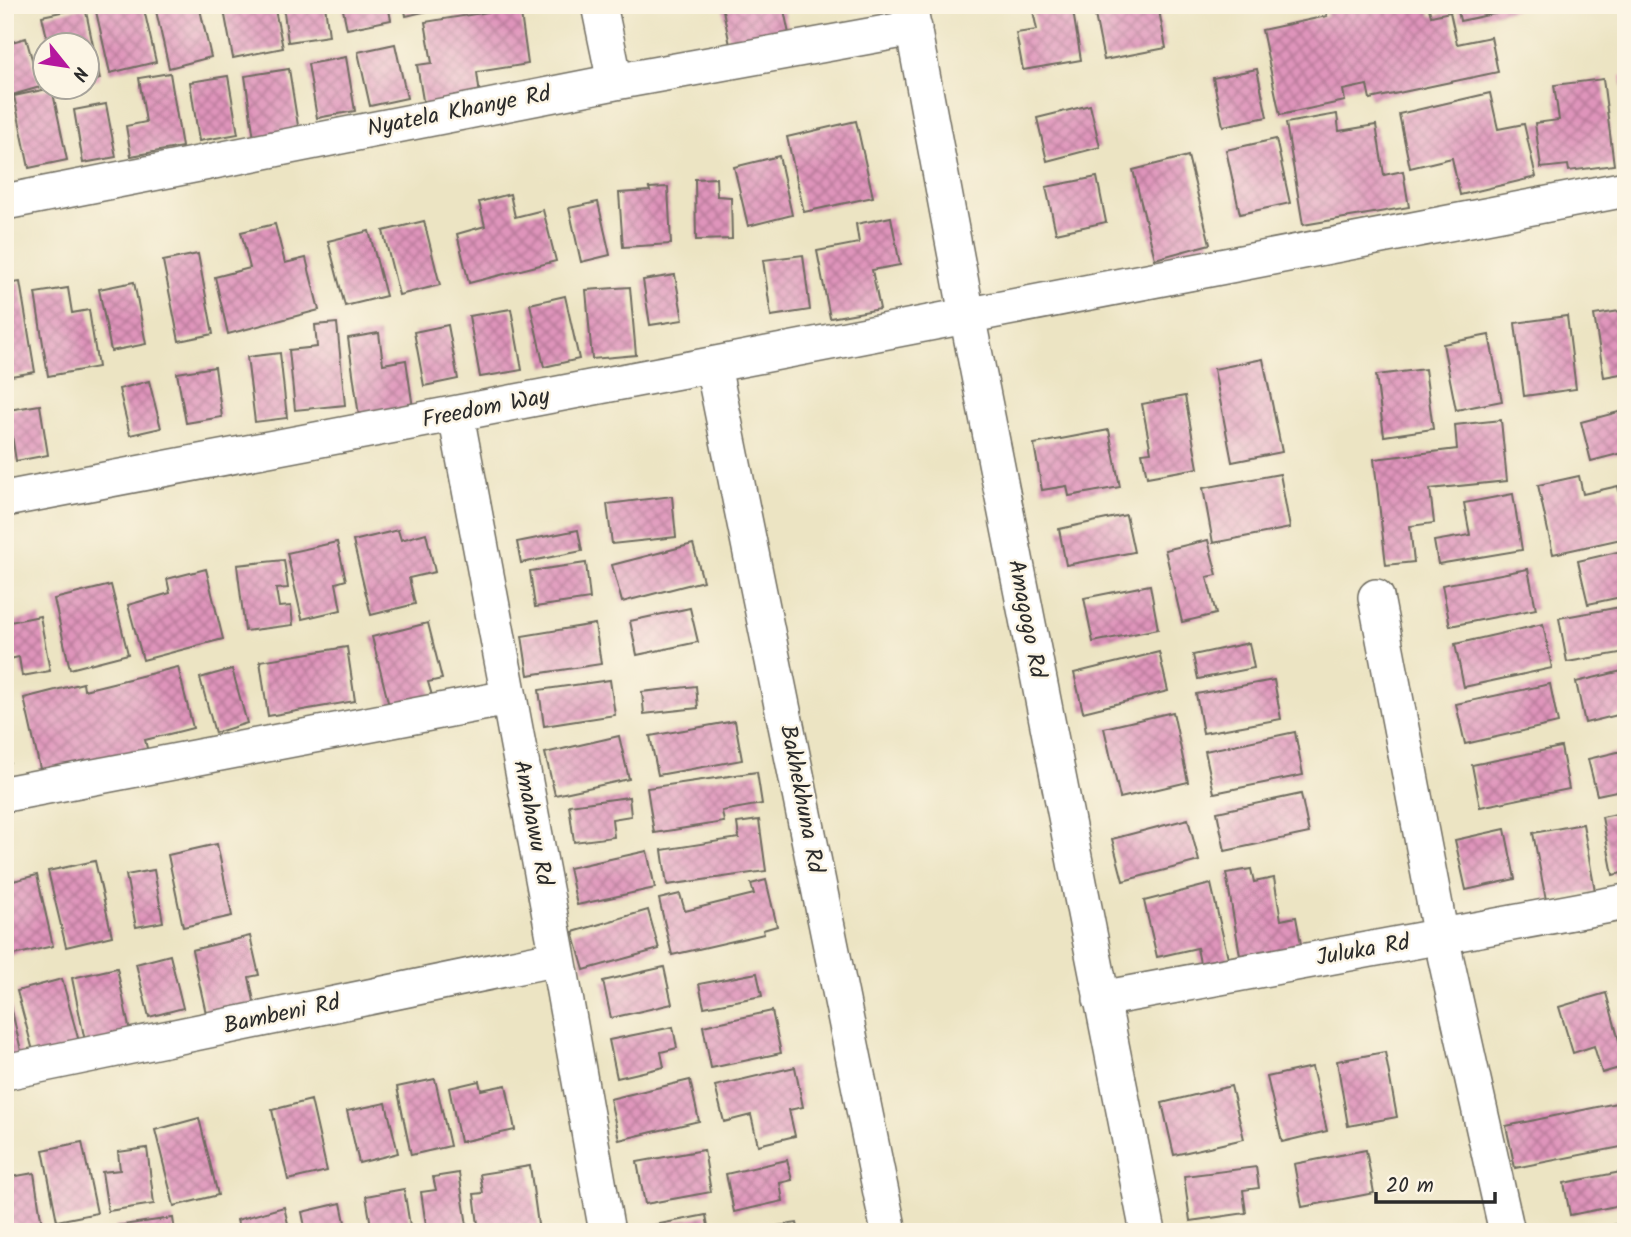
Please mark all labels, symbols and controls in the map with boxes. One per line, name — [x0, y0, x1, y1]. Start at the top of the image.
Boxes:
north arrow — [32, 32, 102, 102]
text: N — [63, 61, 95, 86]
street label: Nyatela Khanye Rd — [364, 76, 554, 147]
street label: Freedom Way — [419, 379, 553, 439]
street label: Amagogo Rd — [997, 557, 1055, 682]
street label: Bakhekhuna Rd — [769, 722, 833, 877]
street label: Amahawu Rd — [502, 757, 562, 889]
street label: Juluka Rd — [1313, 925, 1413, 977]
street label: Bambeni Rd — [221, 985, 344, 1045]
scale bar — [1376, 1160, 1494, 1204]
text: 20 m — [1386, 1170, 1434, 1203]

